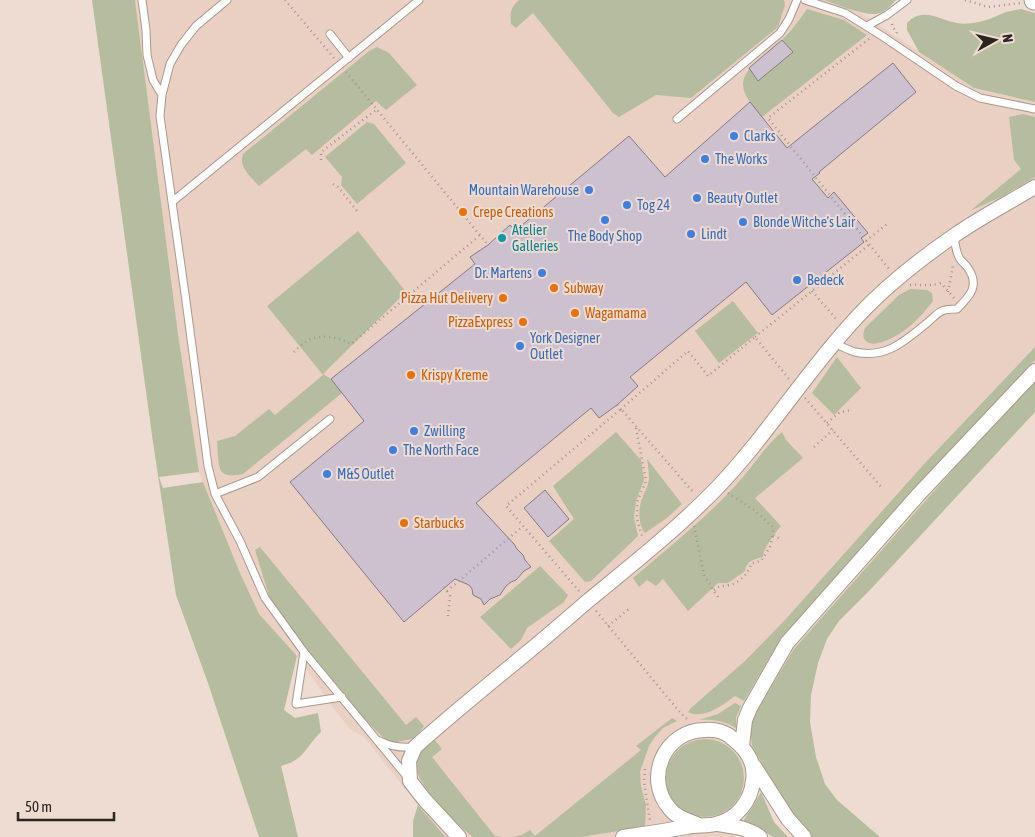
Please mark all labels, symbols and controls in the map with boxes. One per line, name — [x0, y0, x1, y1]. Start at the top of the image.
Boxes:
north arrow — [970, 15, 1020, 65]
text: N — [999, 33, 1016, 43]
place label: Clarks — [744, 128, 776, 144]
marker: Clarks — [728, 130, 740, 142]
place label: The Works — [715, 151, 768, 167]
marker: The Works — [699, 153, 711, 165]
place label: Mountain Warehouse — [469, 182, 579, 198]
marker: Mountain Warehouse — [583, 184, 595, 196]
place label: Beauty Outlet — [707, 190, 778, 206]
marker: Beauty Outlet — [691, 192, 703, 204]
place label: Tog 24 — [637, 197, 670, 213]
marker: Tog 24 — [621, 199, 633, 211]
place label: Crepe Creations — [473, 204, 554, 220]
marker: Crepe Creations — [457, 206, 469, 218]
marker: The Body Shop — [599, 214, 611, 226]
place label: Blonde Witche's Lair — [753, 214, 856, 230]
marker: Blonde Witche's Lair — [737, 216, 749, 228]
place label: Atelier Galleries — [512, 222, 558, 254]
place label: Lindt — [701, 226, 727, 242]
place label: The Body Shop — [568, 228, 643, 244]
marker: Lindt — [685, 228, 697, 240]
marker: Atelier Galleries — [496, 232, 508, 244]
place label: Dr. Martens — [474, 265, 532, 281]
marker: Dr. Martens — [536, 267, 548, 279]
place label: Bedeck — [807, 272, 844, 288]
marker: Bedeck — [791, 274, 803, 286]
place label: Subway — [564, 280, 604, 296]
marker: Subway — [548, 282, 560, 294]
place label: Pizza Hut Delivery — [401, 290, 493, 306]
marker: Pizza Hut Delivery — [497, 292, 509, 304]
place label: Wagamama — [585, 305, 647, 321]
marker: Wagamama — [569, 307, 581, 319]
place label: PizzaExpress — [448, 314, 513, 330]
marker: PizzaExpress — [517, 316, 529, 328]
place label: York Designer Outlet — [530, 330, 601, 362]
marker: York Designer Outlet — [514, 340, 526, 352]
place label: Krispy Kreme — [421, 367, 488, 383]
marker: Krispy Kreme — [405, 369, 417, 381]
place label: Zwilling — [424, 423, 465, 439]
marker: Zwilling — [408, 425, 420, 437]
place label: The North Face — [403, 442, 479, 458]
marker: The North Face — [387, 444, 399, 456]
place label: M&S Outlet — [337, 466, 394, 482]
marker: M&S Outlet — [321, 468, 333, 480]
place label: Starbucks — [414, 515, 464, 531]
marker: Starbucks — [398, 517, 410, 529]
scale bar — [18, 790, 114, 822]
text: 50 m — [25, 798, 52, 815]

